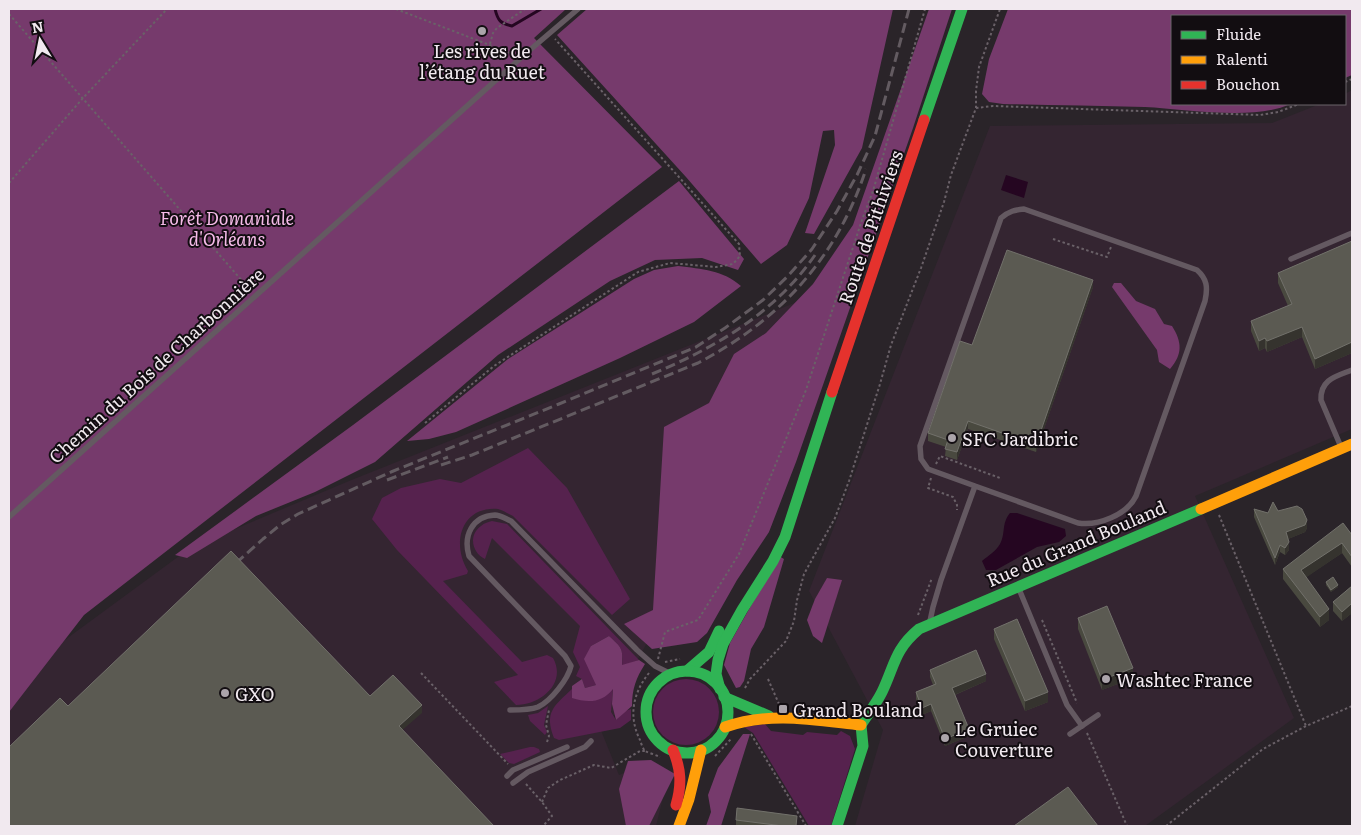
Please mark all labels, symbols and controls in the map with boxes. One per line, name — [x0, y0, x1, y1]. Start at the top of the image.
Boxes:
north arrow — [15, 15, 65, 65]
text: N — [30, 15, 45, 37]
legend — [1171, 15, 1346, 105]
text: Fluide — [1216, 22, 1261, 45]
marker: Les rives de l’étang du Ruet — [476, 25, 488, 37]
place label: Les rives de l’étang du Ruet — [419, 37, 546, 85]
text: Ralenti — [1216, 47, 1268, 70]
text: Bouchon — [1216, 72, 1280, 95]
street label: Route de Pithiviers — [831, 146, 909, 308]
park label: Forêt Domaniale d'Orléans — [160, 204, 294, 252]
street label: Chemin du Bois de Charbonnière — [42, 261, 270, 469]
place label: SFC Jardibric — [962, 425, 1078, 452]
marker: SFC Jardibric — [946, 432, 958, 444]
street label: Rue du Grand Bouland — [982, 493, 1170, 593]
place label: Washtec France — [1116, 666, 1252, 693]
marker: Washtec France — [1100, 673, 1112, 685]
place label: GXO — [235, 680, 274, 707]
marker: GXO — [219, 687, 231, 699]
place label: Grand Bouland — [793, 696, 923, 723]
marker: Grand Bouland — [777, 703, 789, 715]
place label: Le Gruiec Couverture — [955, 715, 1053, 763]
marker: Le Gruiec Couverture — [939, 732, 951, 744]

